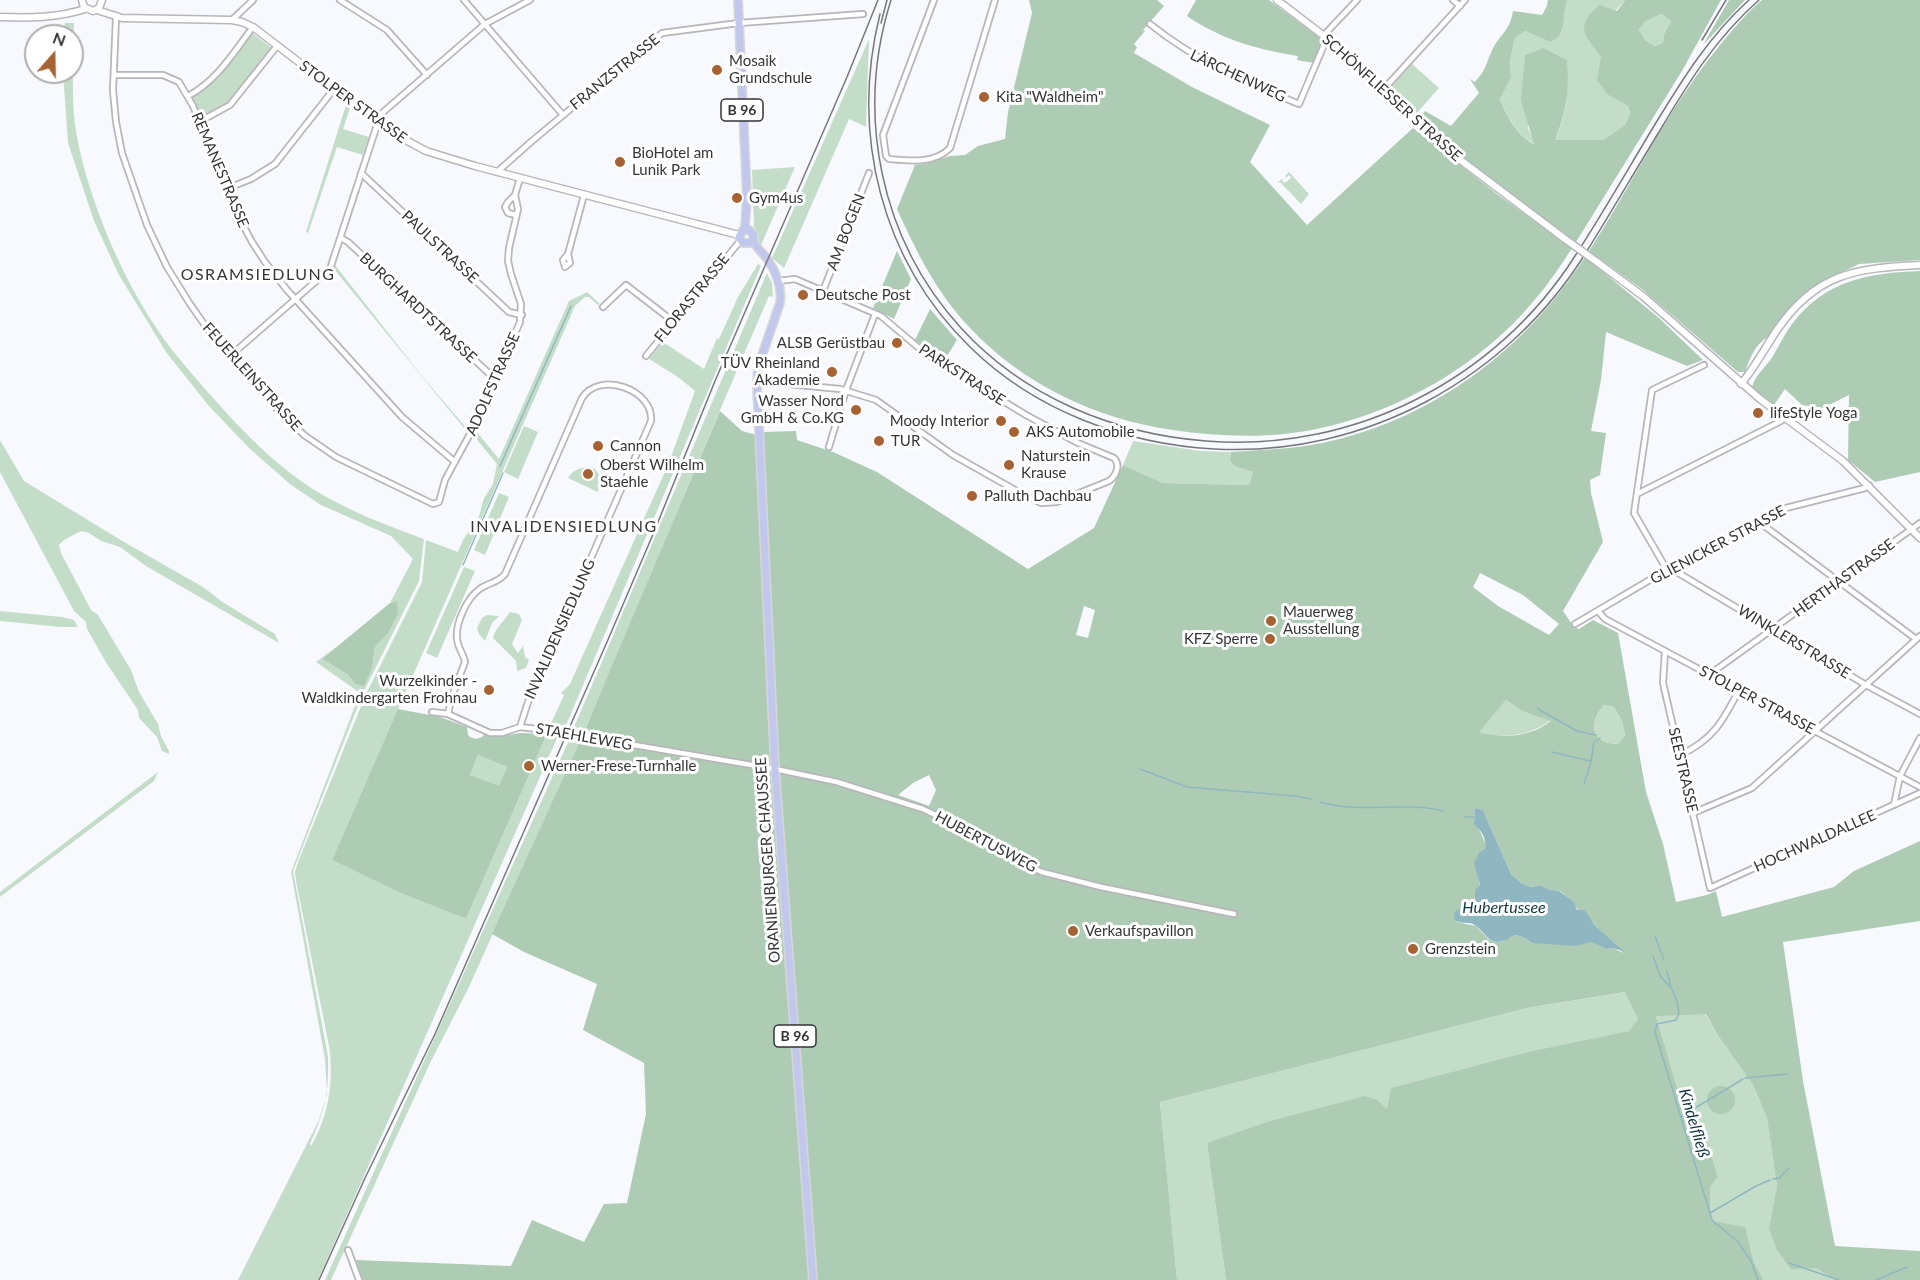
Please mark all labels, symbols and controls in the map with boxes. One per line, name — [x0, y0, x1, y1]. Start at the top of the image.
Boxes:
north arrow — [24, 24, 84, 84]
text: N — [51, 27, 69, 50]
street label: FRANZSTRASSE — [567, 30, 663, 114]
street label: SCHÖNFLIESSER STRASSE — [1318, 30, 1466, 166]
street label: LÄRCHENWEG — [1187, 46, 1289, 106]
place label: Mosaik Grundschule — [729, 52, 812, 87]
street label: STOLPER STRASSE — [296, 57, 410, 147]
marker: Mosaik Grundschule — [710, 63, 724, 77]
place label: Kita "Waldheim" — [996, 88, 1103, 106]
marker: Kita "Waldheim" — [977, 90, 991, 104]
road number: B 96 — [721, 99, 763, 121]
street label: REMANESTRASSE — [188, 110, 252, 230]
place label: BioHotel am Lunik Park — [632, 144, 713, 179]
marker: BioHotel am Lunik Park — [613, 155, 627, 169]
place label: Gym4us — [749, 189, 803, 207]
marker: Gym4us — [730, 191, 744, 205]
street label: AM BOGEN — [823, 191, 869, 273]
street label: PAULSTRASSE — [398, 207, 482, 287]
street label: BURGHARDTSTRASSE — [356, 249, 480, 367]
street label: FLORASTRASSE — [651, 250, 733, 346]
district label: OSRAMSIEDLUNG — [181, 265, 335, 285]
place label: Deutsche Post — [815, 286, 911, 304]
marker: Deutsche Post — [796, 288, 810, 302]
street label: FEUERLEINSTRASSE — [199, 319, 305, 435]
street label: ADOLFSTRASSE — [462, 330, 524, 438]
place label: ALSB Gerüstbau — [777, 334, 885, 352]
marker: ALSB Gerüstbau — [890, 336, 904, 350]
street label: PARKSTRASSE — [915, 340, 1009, 410]
place label: TÜV Rheinland Akademie — [721, 354, 820, 389]
marker: TÜV Rheinland Akademie — [825, 365, 839, 379]
place label: Wasser Nord GmbH & Co.KG — [741, 392, 844, 427]
marker: Wasser Nord GmbH & Co.KG — [849, 403, 863, 417]
place label: lifeStyle Yoga — [1770, 404, 1858, 422]
marker: lifeStyle Yoga — [1751, 406, 1765, 420]
place label: Moody Interior — [890, 412, 989, 430]
marker: Moody Interior — [994, 414, 1008, 428]
place label: AKS Automobile — [1026, 423, 1135, 441]
marker: AKS Automobile — [1007, 425, 1021, 439]
place label: TUR — [891, 432, 920, 450]
marker: TUR — [872, 434, 886, 448]
place label: Cannon — [610, 437, 661, 455]
marker: Cannon — [591, 439, 605, 453]
place label: Naturstein Krause — [1021, 447, 1090, 482]
place label: Oberst Wilhelm Staehle — [600, 456, 704, 491]
marker: Naturstein Krause — [1002, 458, 1016, 472]
marker: Oberst Wilhelm Staehle — [581, 467, 595, 481]
place label: Palluth Dachbau — [984, 487, 1092, 505]
marker: Palluth Dachbau — [965, 489, 979, 503]
street label: GLIENICKER STRASSE — [1647, 502, 1789, 588]
district label: INVALIDENSIEDLUNG — [470, 517, 658, 537]
street label: HERTHASTRASSE — [1790, 535, 1898, 621]
street label: INVALIDENSIEDLUNG — [521, 556, 599, 702]
street label: WINKLERSTRASSE — [1734, 601, 1854, 683]
place label: Mauerweg Ausstellung — [1283, 603, 1359, 638]
marker: Mauerweg Ausstellung — [1264, 614, 1278, 628]
place label: KFZ Sperre — [1184, 630, 1258, 648]
marker: KFZ Sperre — [1263, 632, 1277, 646]
street label: STOLPER STRASSE — [1696, 662, 1818, 738]
place label: Wurzelkinder - Waldkindergarten Frohnau — [301, 672, 477, 707]
marker: Wurzelkinder - Waldkindergarten Frohnau — [482, 683, 496, 697]
street label: STAEHLEWEG — [534, 720, 634, 754]
street label: SEESTRASSE — [1664, 726, 1702, 814]
place label: Werner-Frese-Turnhalle — [541, 757, 696, 775]
street label: ORANIENBURGER CHAUSSEE — [752, 757, 784, 963]
marker: Werner-Frese-Turnhalle — [522, 759, 536, 773]
street label: HOCHWALDALLEE — [1751, 806, 1879, 876]
street label: HUBERTUSWEG — [932, 808, 1040, 876]
water label: Hubertussee — [1462, 898, 1546, 918]
place label: Verkaufspavillon — [1085, 922, 1194, 940]
marker: Verkaufspavillon — [1066, 924, 1080, 938]
place label: Grenzstein — [1425, 940, 1496, 958]
marker: Grenzstein — [1406, 942, 1420, 956]
road number: B 96 — [774, 1025, 816, 1047]
water label: Kindelfließ — [1674, 1086, 1714, 1160]

